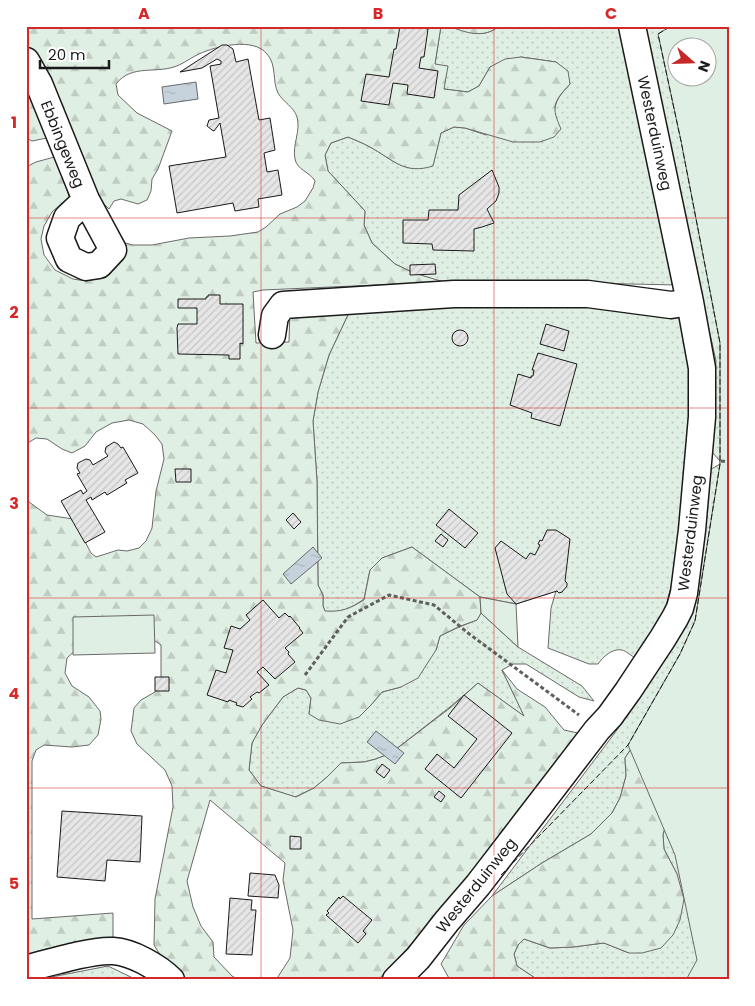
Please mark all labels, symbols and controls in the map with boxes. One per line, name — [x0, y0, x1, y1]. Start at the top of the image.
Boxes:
text: A — [138, 2, 150, 25]
text: B — [373, 2, 383, 25]
text: C — [605, 2, 617, 25]
scale bar — [40, 38, 109, 70]
north arrow — [668, 38, 718, 88]
text: 20 m — [48, 44, 86, 65]
text: N — [693, 58, 715, 75]
street label: Westerduinweg — [633, 74, 677, 192]
street label: Ebbingeweg — [36, 97, 90, 191]
text: 1 — [11, 111, 17, 134]
text: 2 — [9, 301, 19, 324]
street label: Westerduinweg — [672, 474, 708, 592]
text: 3 — [9, 492, 19, 515]
text: 4 — [9, 682, 20, 705]
street label: Westerduinweg — [431, 833, 521, 937]
text: 5 — [9, 872, 19, 895]

